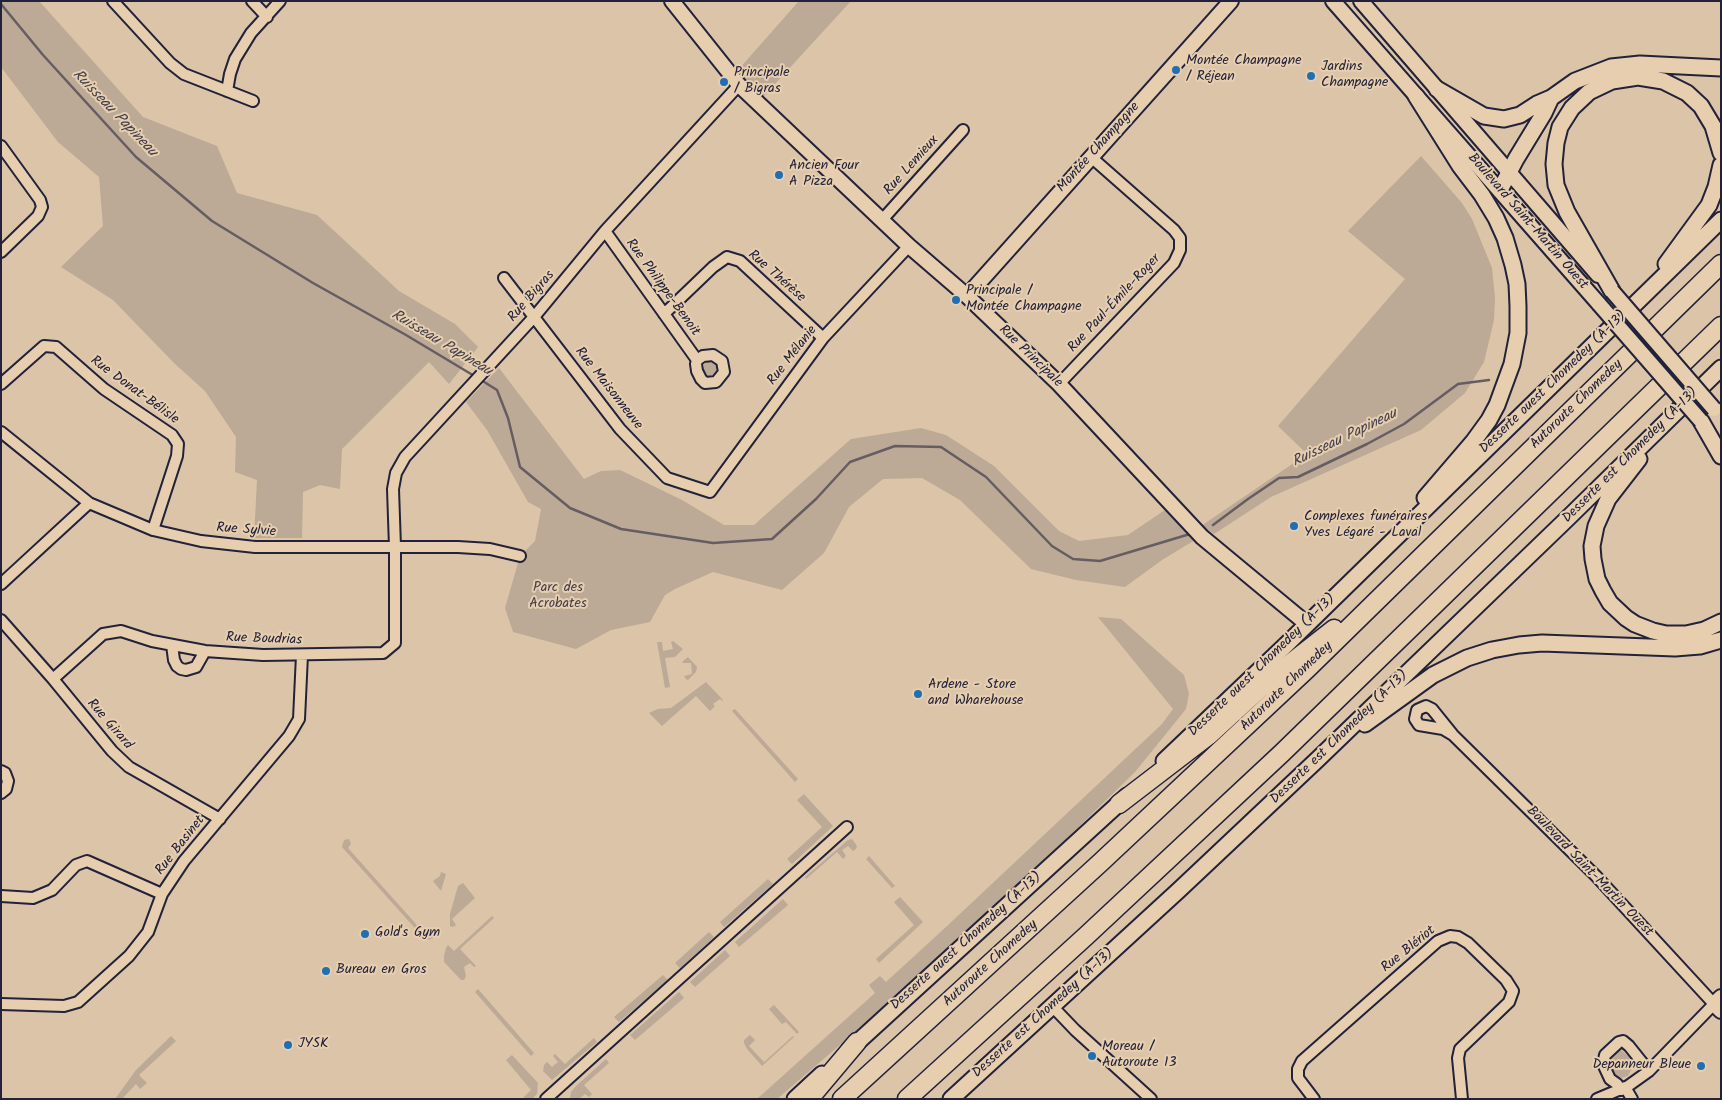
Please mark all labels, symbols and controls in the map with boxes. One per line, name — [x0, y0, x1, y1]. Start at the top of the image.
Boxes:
place label: Montée Champagne / Réjean — [1186, 54, 1302, 86]
place label: Jardins Champagne — [1321, 60, 1388, 92]
marker: Montée Champagne / Réjean — [1170, 64, 1182, 76]
place label: Principale / Bigras — [734, 66, 790, 98]
water label: Ruisseau Papineau — [68, 67, 160, 161]
marker: Jardins Champagne — [1305, 70, 1317, 82]
marker: Principale / Bigras — [718, 76, 730, 88]
street label: Montée Champagne — [1054, 99, 1144, 197]
street label: Rue Lemieux — [881, 133, 943, 199]
street label: Boulevard Saint-Martin Ouest — [1463, 150, 1591, 294]
place label: Ancien Four A Pizza — [789, 159, 859, 192]
marker: Ancien Four A Pizza — [773, 169, 785, 181]
street label: Rue Philippe-Benoit — [621, 236, 703, 340]
street label: Rue Thérèse — [744, 247, 808, 307]
street label: Rue Paul-Émile-Roger — [1065, 251, 1165, 357]
street label: Rue Bigras — [505, 268, 559, 326]
place label: Principale / Montée Champagne — [966, 284, 1082, 316]
marker: Principale / Montée Champagne — [950, 294, 962, 306]
water label: Ruisseau Papineau — [387, 307, 495, 381]
street label: Desserte ouest Chomedey (A-13) — [1477, 308, 1631, 458]
street label: Rue Principale — [995, 322, 1065, 392]
street label: Rue Mélanie — [764, 323, 822, 389]
street label: Rue Maisonneuve — [571, 344, 645, 434]
street label: Rue Donat-Bélisle — [86, 353, 182, 429]
street label: Autoroute Chomedey — [1527, 357, 1627, 453]
street label: Desserte est Chomedey (A-13) — [1560, 385, 1702, 527]
water label: Ruisseau Papineau — [1290, 406, 1400, 472]
place label: Complexes funéraires Yves Légaré - Laval — [1304, 510, 1427, 542]
marker: Complexes funéraires Yves Légaré - Laval — [1288, 520, 1300, 532]
street label: Rue Sylvie — [216, 521, 276, 541]
park label: Parc des Acrobates — [529, 581, 587, 614]
street label: Desserte ouest Chomedey (A-13) — [1186, 591, 1340, 741]
street label: Rue Boudrias — [226, 630, 302, 650]
street label: Autoroute Chomedey — [1237, 639, 1337, 735]
street label: Desserte est Chomedey (A-13) — [1268, 668, 1412, 808]
place label: Ardene - Store and Wharehouse — [928, 678, 1023, 710]
marker: Ardene - Store and Wharehouse — [912, 688, 924, 700]
street label: Rue Girard — [82, 696, 136, 754]
street label: Boulevard Saint-Martin Ouest — [1522, 803, 1656, 941]
street label: Rue Basinet — [153, 813, 209, 879]
street label: Desserte ouest Chomedey (A-13) — [888, 869, 1046, 1015]
street label: Autoroute Chomedey — [940, 917, 1042, 1011]
street label: Rue Blériot — [1378, 923, 1440, 977]
place label: Gold's Gym — [375, 926, 440, 942]
marker: Gold's Gym — [359, 928, 371, 940]
street label: Desserte est Chomedey (A-13) — [970, 946, 1118, 1082]
place label: Bureau en Gros — [336, 963, 426, 979]
marker: Bureau en Gros — [320, 965, 332, 977]
place label: JYSK — [298, 1037, 328, 1053]
marker: JYSK — [282, 1039, 294, 1051]
place label: Moreau / Autoroute 13 — [1102, 1040, 1176, 1072]
marker: Moreau / Autoroute 13 — [1086, 1050, 1098, 1062]
place label: Depanneur Bleue — [1593, 1058, 1691, 1074]
marker: Depanneur Bleue — [1695, 1060, 1707, 1072]

